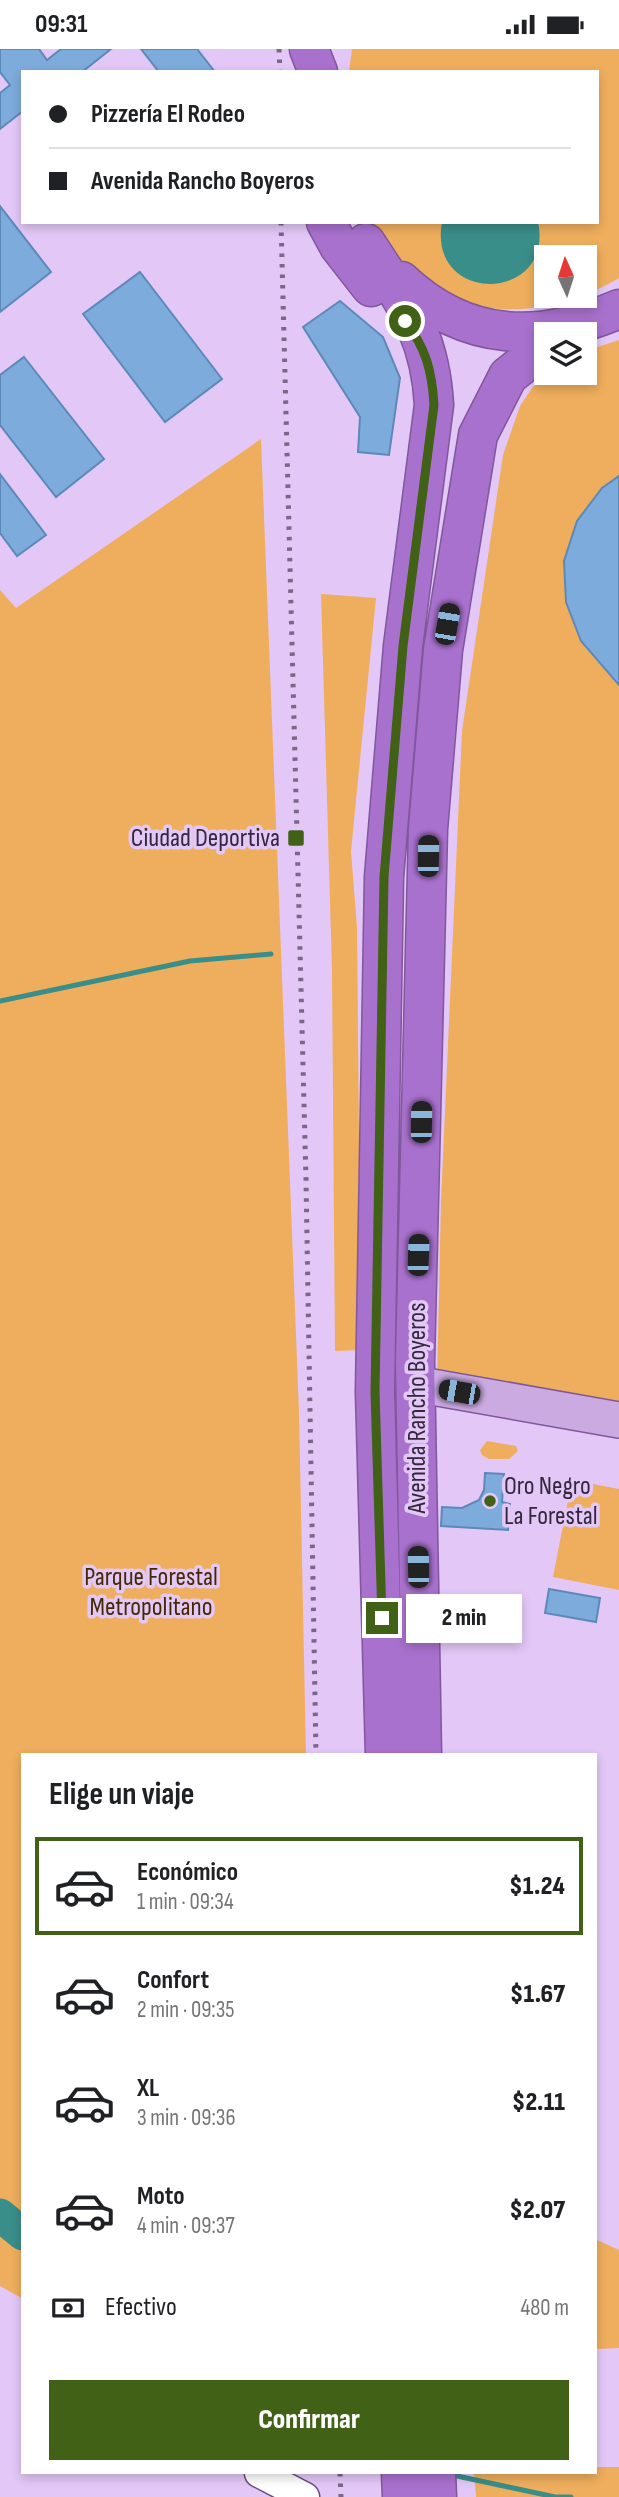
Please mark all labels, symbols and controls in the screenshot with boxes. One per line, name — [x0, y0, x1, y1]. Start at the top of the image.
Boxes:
text: 09:31 — [35, 9, 87, 40]
text: Pizzería El Rodeo — [91, 99, 245, 130]
text: Avenida Rancho Boyeros — [91, 166, 314, 197]
north arrow — [534, 245, 597, 308]
map controls — [534, 245, 597, 385]
route start — [389, 305, 421, 337]
button: layers — [534, 322, 597, 385]
car — [434, 601, 461, 647]
place label: Ciudad Deportiva — [131, 823, 280, 854]
marker: Ciudad Deportiva — [286, 828, 306, 848]
car — [418, 835, 439, 877]
car — [411, 1101, 432, 1143]
car — [407, 1234, 430, 1276]
street label: Avenida Rancho Boyeros — [402, 1303, 433, 1514]
car — [437, 1378, 482, 1406]
place label: Oro Negro La Forestal — [504, 1471, 598, 1532]
marker: Oro Negro La Forestal — [482, 1493, 498, 1509]
car — [408, 1546, 429, 1588]
park label: Parque Forestal Metropolitano — [84, 1562, 218, 1623]
callout: 2 min — [406, 1593, 522, 1643]
route end — [366, 1602, 398, 1634]
text: 2 min — [442, 1604, 486, 1632]
text: Elige un viaje — [49, 1775, 194, 1814]
icon: car — [53, 1855, 116, 1918]
text: Económico — [137, 1857, 238, 1888]
text: $1.24 — [509, 1871, 565, 1902]
text: 1 min · 09:34 — [137, 1888, 234, 1916]
icon: car — [53, 1963, 116, 2026]
text: Confort — [137, 1965, 209, 1996]
text: $1.67 — [510, 1979, 565, 2010]
text: 2 min · 09:35 — [137, 1996, 235, 2024]
icon: car — [53, 2071, 116, 2134]
text: XL — [137, 2073, 159, 2104]
text: $2.11 — [512, 2087, 565, 2118]
text: 3 min · 09:36 — [137, 2104, 236, 2132]
icon: car — [53, 2179, 116, 2242]
text: Moto — [137, 2181, 185, 2212]
text: $2.07 — [510, 2195, 565, 2226]
text: 4 min · 09:37 — [137, 2212, 235, 2240]
icon: cash — [49, 2289, 87, 2327]
text: Efectivo — [105, 2292, 177, 2323]
text: 480 m — [521, 2294, 569, 2322]
button: Confirmar — [49, 2380, 569, 2460]

